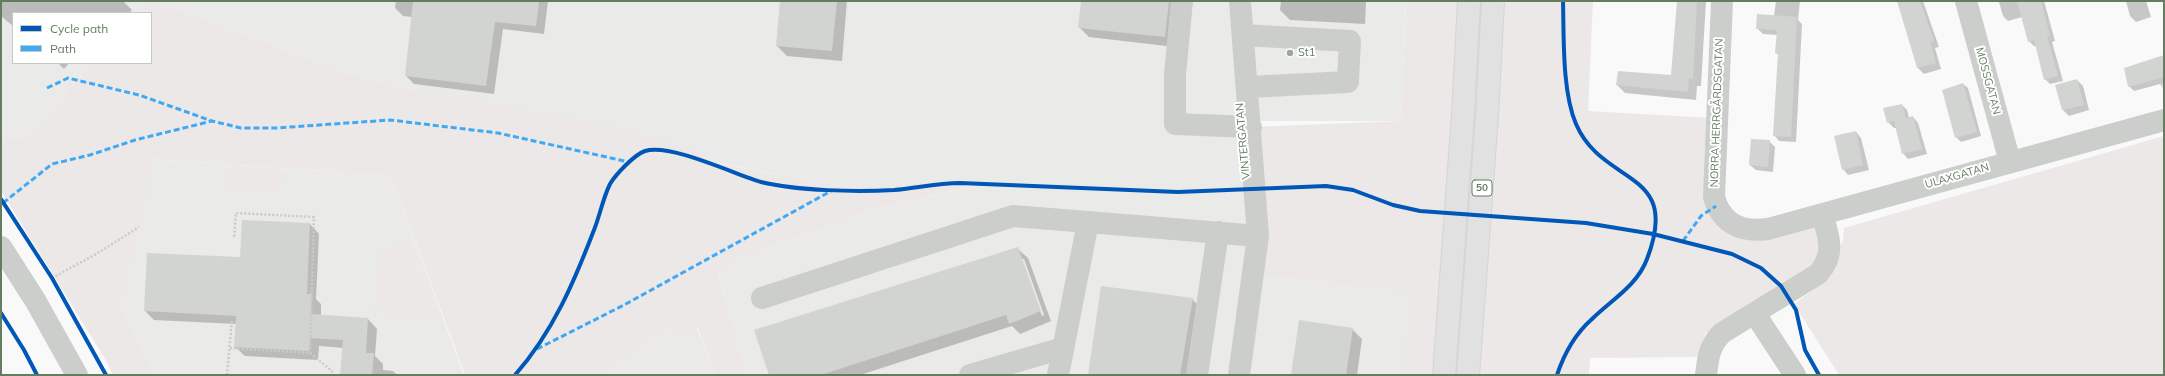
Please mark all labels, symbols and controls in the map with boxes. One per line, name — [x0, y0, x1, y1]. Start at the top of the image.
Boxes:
legend — [12, 12, 152, 64]
text: Cycle path — [50, 21, 108, 36]
street label: NORRA HERRGÅRDSGATAN — [1708, 38, 1726, 188]
text: Path — [50, 41, 76, 56]
place label: St1 — [1298, 46, 1315, 60]
street label: MOSSGATAN — [1973, 46, 2003, 116]
marker: St1 — [1285, 48, 1295, 58]
street label: VINTERGATAN — [1233, 102, 1253, 180]
street label: ULAXGATAN — [1923, 161, 1991, 191]
road number: 50 — [1472, 180, 1492, 196]

